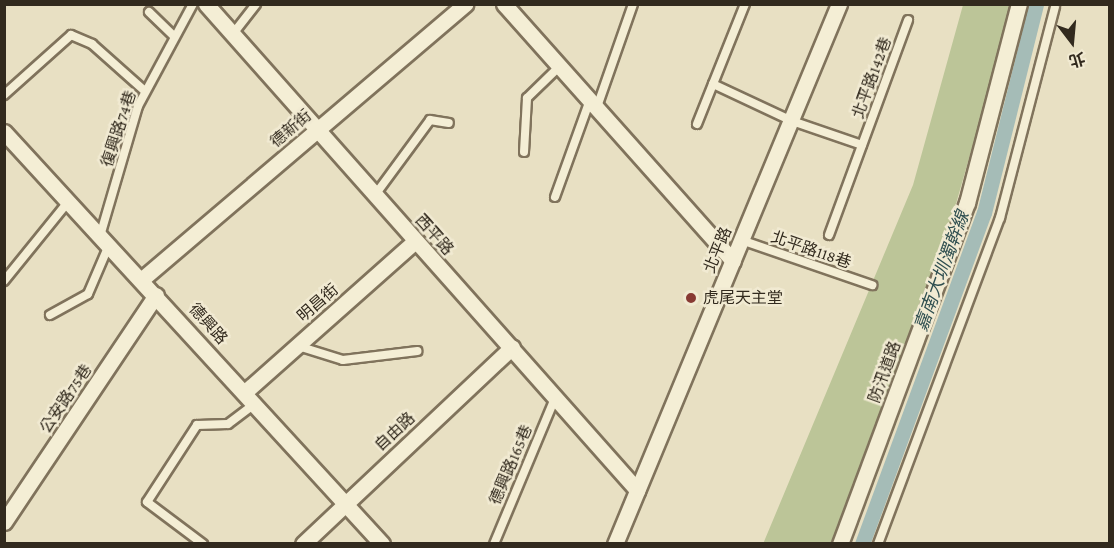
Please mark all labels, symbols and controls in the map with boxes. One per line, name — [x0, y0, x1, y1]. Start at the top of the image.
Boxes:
north arrow — [1042, 12, 1102, 72]
street label: 北平路142巷 — [848, 35, 896, 121]
text: 北 — [1067, 49, 1087, 70]
street label: 復興路74巷 — [98, 88, 140, 170]
street label: 德新街 — [266, 106, 316, 152]
water label: 嘉南大圳濁幹線 — [910, 208, 974, 334]
street label: 西平路 — [411, 211, 457, 259]
street label: 北平路 — [700, 224, 736, 276]
street label: 北平路118巷 — [769, 227, 853, 273]
street label: 明昌街 — [294, 280, 342, 326]
place label: 虎尾天主堂 — [703, 288, 783, 308]
marker: 虎尾天主堂 — [684, 291, 698, 305]
street label: 德興路 — [185, 300, 231, 348]
street label: 防汛道路 — [865, 339, 905, 405]
street label: 公安路75巷 — [36, 361, 96, 437]
street label: 自由路 — [371, 409, 419, 455]
street label: 德興路165巷 — [486, 422, 536, 508]

